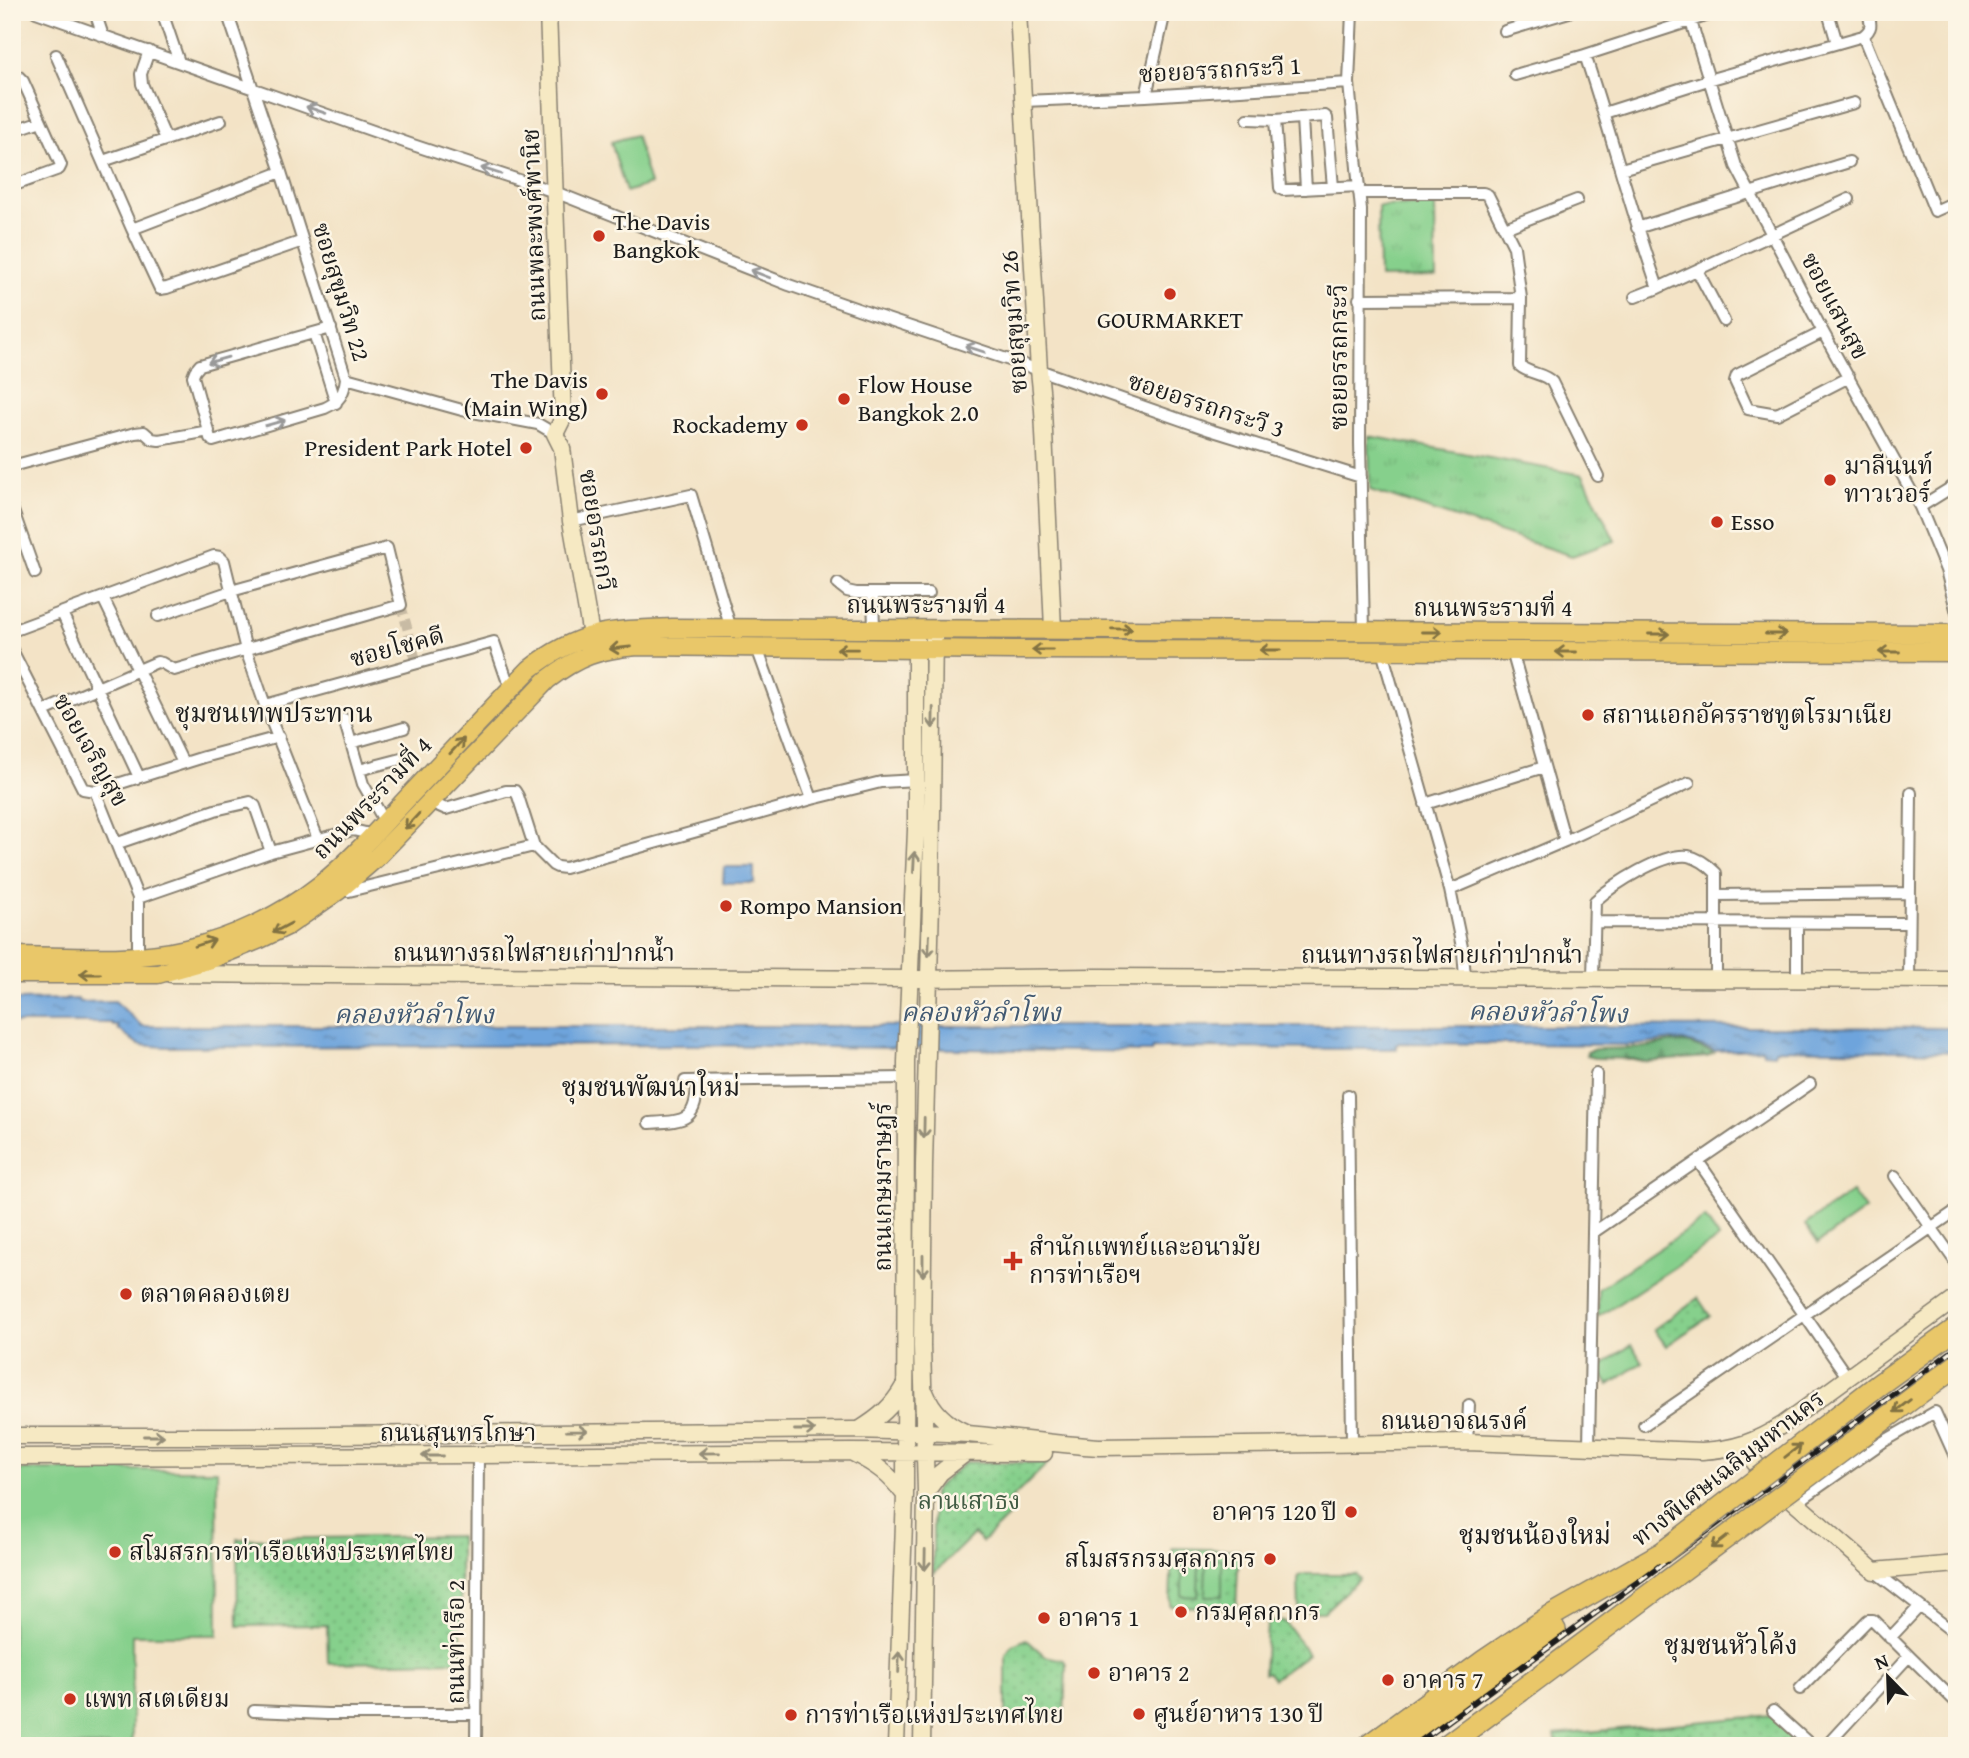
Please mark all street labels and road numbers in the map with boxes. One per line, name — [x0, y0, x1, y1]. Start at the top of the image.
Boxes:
street label: ซอยอรรถกระวี 1 — [1138, 48, 1302, 91]
street label: ถนนพละพงศ์พานิช — [513, 128, 554, 322]
street label: ซอยสุขุมวิท 22 — [304, 218, 379, 365]
street label: ซอยแสนสุข — [1792, 246, 1878, 366]
street label: ซอยสุขุมวิท 26 — [991, 249, 1036, 395]
street label: ซอยอรรถกระวี — [1321, 284, 1356, 430]
street label: ซอยอรรถกระวี 3 — [1123, 363, 1289, 446]
street label: ซอยอรรถกวี — [571, 467, 624, 593]
street label: ถนนพระรามที่ 4 — [847, 587, 1006, 622]
street label: ถนนพระรามที่ 4 — [1414, 590, 1573, 625]
street label: ซอยโชคดี — [346, 617, 448, 676]
street label: ซอยเจริญสุข — [45, 686, 138, 813]
street label: ถนนพระรามที่ 4 — [304, 728, 439, 867]
street label: ถนนทางรถไฟสายเก่าปากน้ำ — [393, 935, 675, 970]
street label: ถนนทางรถไฟสายเก่าปากน้ำ — [1301, 937, 1583, 972]
street label: ถนนเกษมราษฎร์ — [865, 1102, 900, 1272]
street label: ทางพิเศษเฉลิมมหานคร — [1624, 1381, 1832, 1554]
street label: ถนนอาจณรงค์ — [1380, 1403, 1528, 1438]
street label: ถนนสุนทรโกษา — [380, 1415, 536, 1450]
street label: ถนนท่าเรือ 2 — [438, 1580, 473, 1704]

